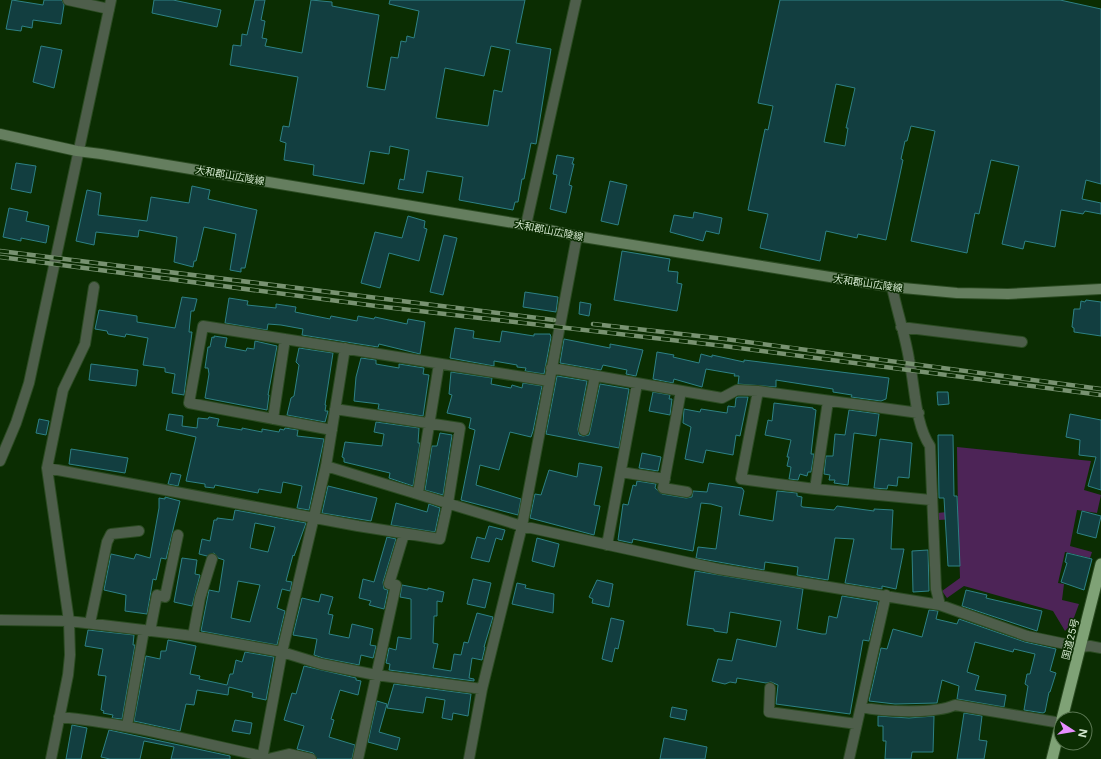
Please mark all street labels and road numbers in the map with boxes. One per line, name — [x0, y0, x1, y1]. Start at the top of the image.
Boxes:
street label: 大和郡山広陵線 — [194, 163, 266, 187]
street label: 大和郡山広陵線 — [513, 217, 585, 243]
street label: 大和郡山広陵線 — [833, 272, 903, 294]
street label: 国道25号 — [1059, 617, 1081, 661]

